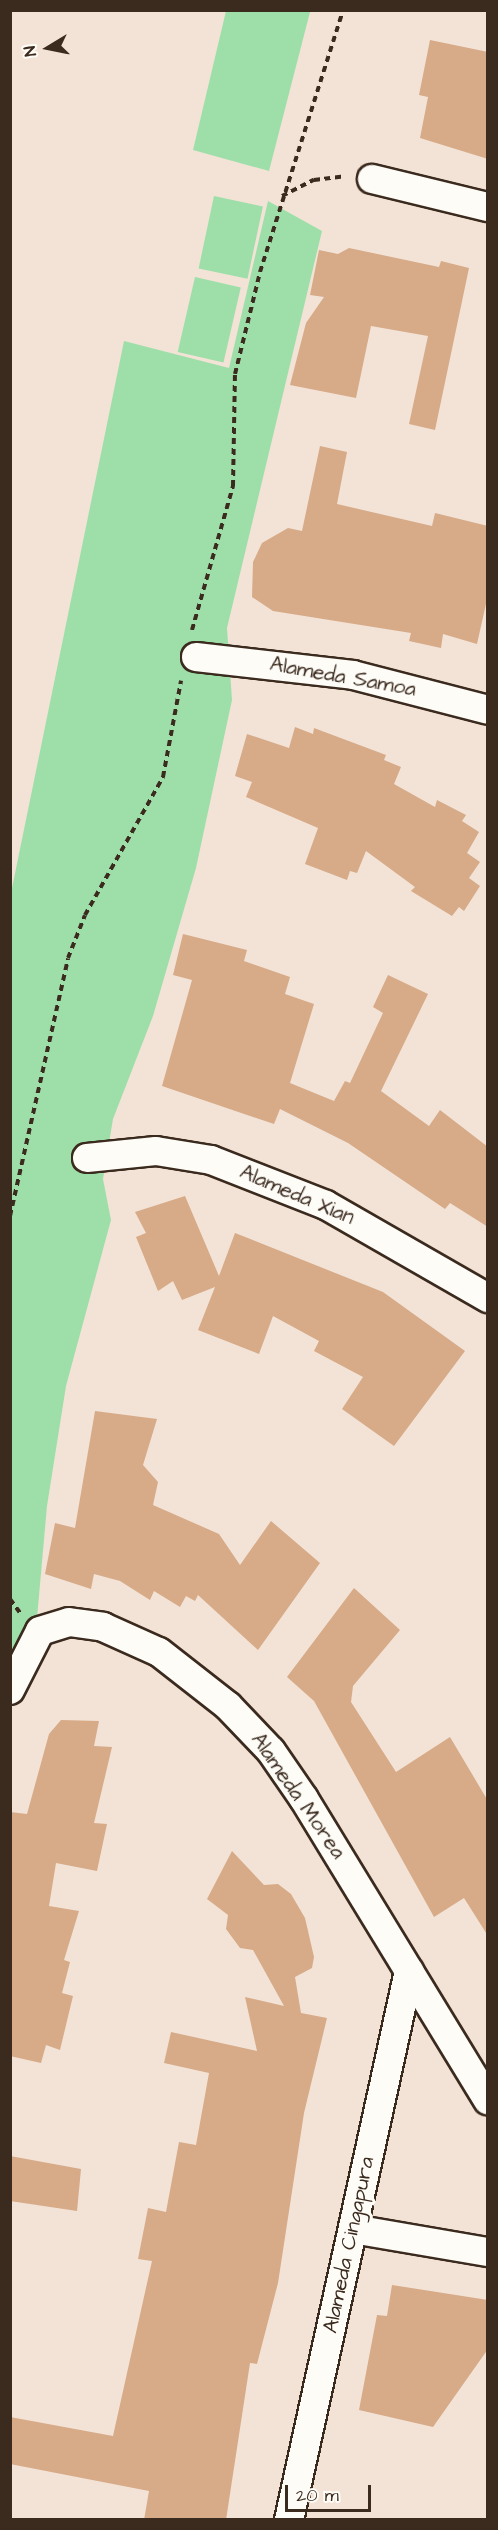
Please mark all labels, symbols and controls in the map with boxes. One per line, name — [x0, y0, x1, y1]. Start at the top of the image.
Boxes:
north arrow — [18, 18, 78, 78]
text: N — [19, 44, 42, 58]
street label: Alameda Samoa — [268, 652, 418, 702]
street label: Alameda Xian — [236, 1160, 358, 1230]
street label: Alameda Morea — [245, 1728, 351, 1864]
street label: Alameda Cingapura — [318, 2154, 380, 2336]
scale bar — [288, 2473, 374, 2511]
text: 20 m — [296, 2483, 339, 2508]

